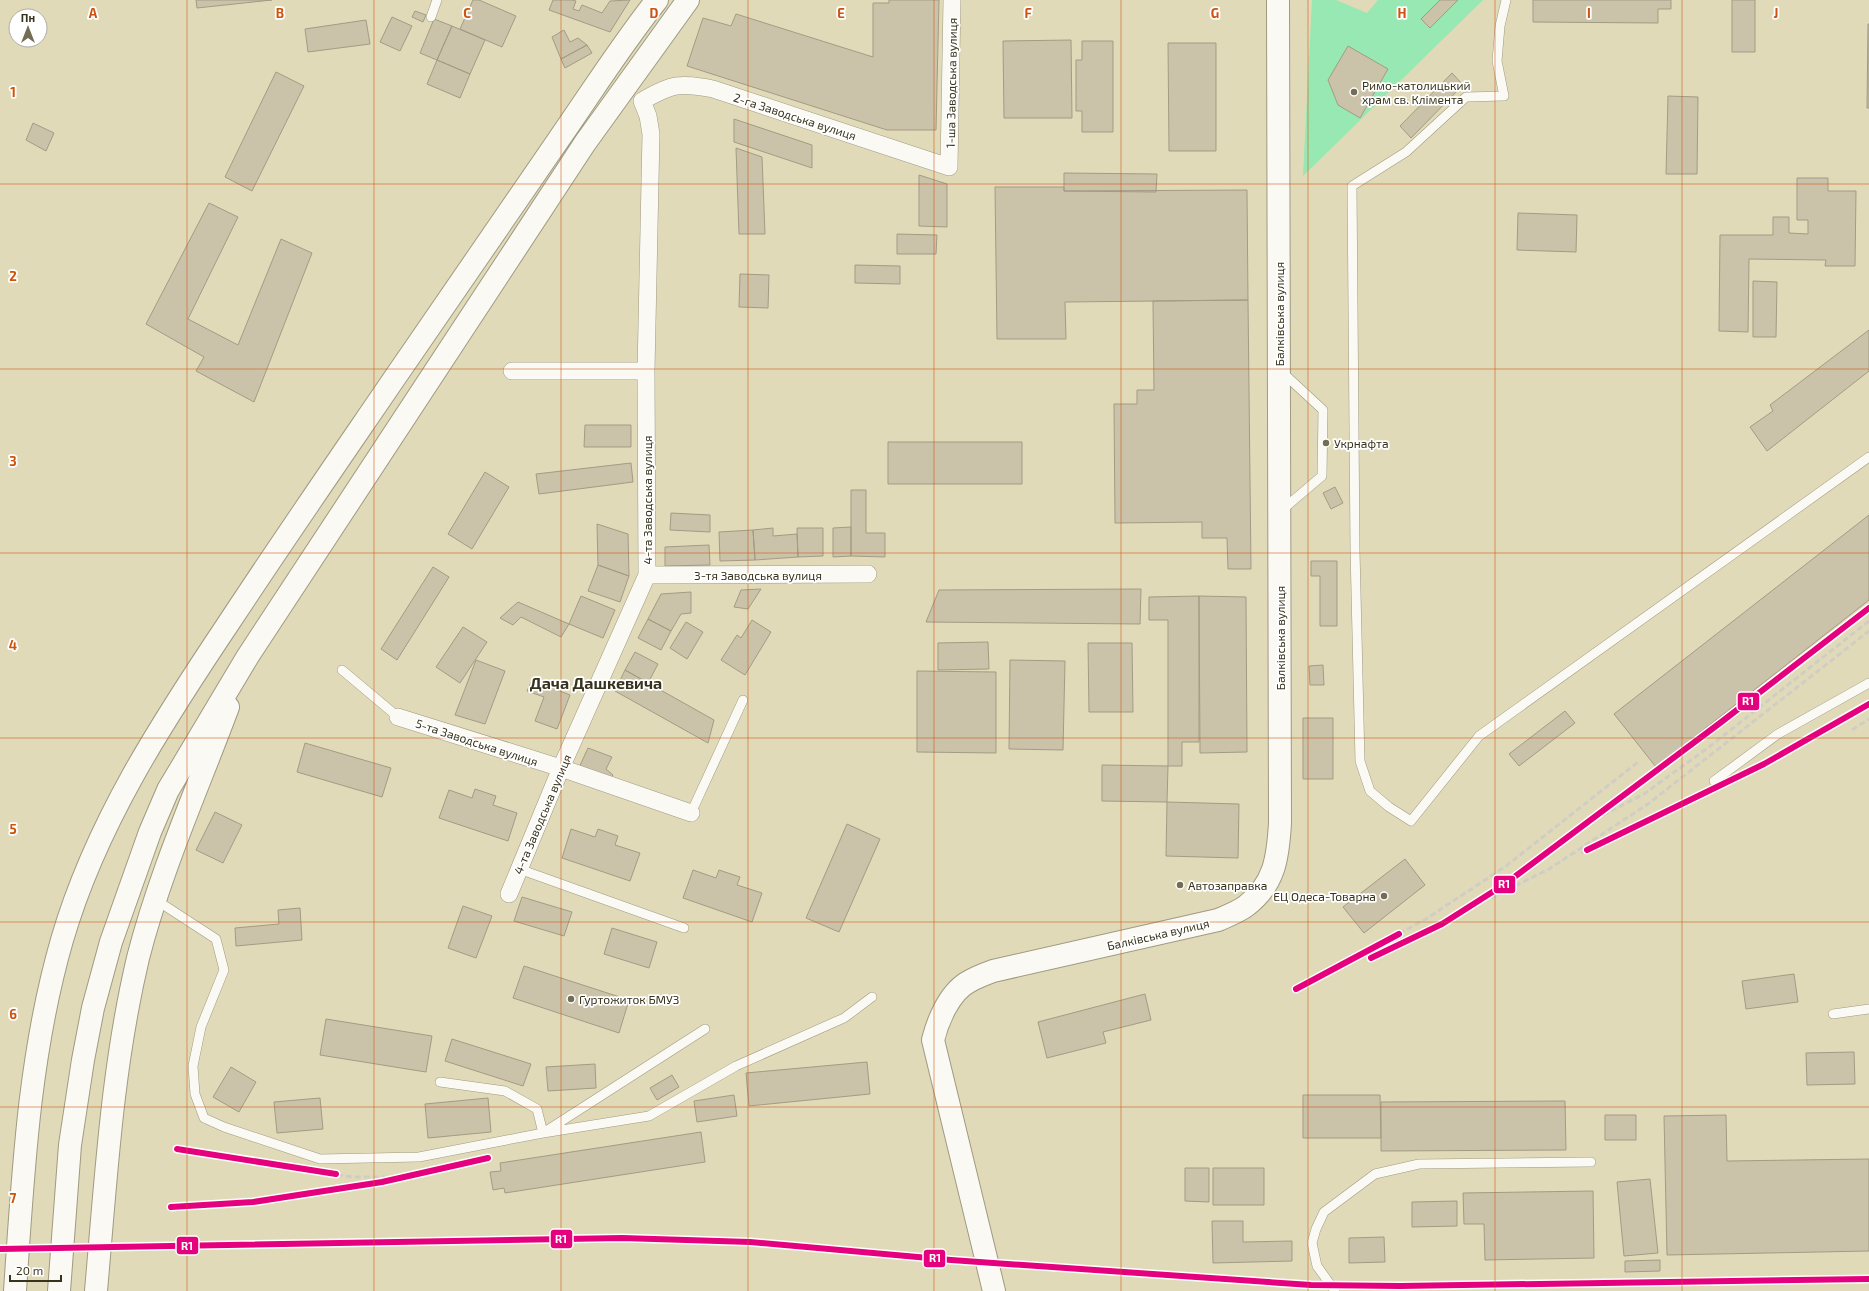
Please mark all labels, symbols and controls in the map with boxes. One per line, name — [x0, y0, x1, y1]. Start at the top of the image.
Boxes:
text: A — [89, 5, 98, 21]
text: B — [276, 5, 284, 21]
text: C — [463, 5, 471, 21]
text: D — [650, 5, 659, 21]
text: E — [837, 5, 845, 21]
text: F — [1024, 5, 1032, 21]
text: G — [1211, 5, 1219, 21]
text: H — [1398, 5, 1407, 21]
text: I — [1587, 5, 1591, 21]
text: J — [1774, 5, 1778, 21]
north arrow — [8, 8, 48, 48]
text: Пн — [21, 11, 35, 24]
street label: 1-ша Заводська вулиця — [943, 18, 960, 148]
place label: Римо-католицький храм св. Клімента — [1362, 78, 1471, 106]
text: 1 — [10, 84, 16, 100]
marker: Римо-католицький храм св. Клімента — [1349, 87, 1359, 97]
street label: 2-га Заводська вулиця — [731, 90, 858, 143]
street label: Балківська вулиця — [1272, 262, 1287, 366]
text: 2 — [9, 268, 17, 284]
street label: 4-та Заводська вулиця — [640, 436, 655, 564]
place label: Укрнафта — [1334, 436, 1389, 450]
marker: Укрнафта — [1321, 438, 1331, 448]
text: 3 — [9, 453, 17, 469]
street label: 3-тя Заводська вулиця — [694, 568, 822, 583]
street label: Балківська вулиця — [1273, 586, 1288, 690]
text: 4 — [9, 637, 17, 653]
district label: Дача Дашкевича — [530, 673, 662, 692]
line badge: R1 — [1737, 692, 1760, 711]
text: R1 — [1742, 694, 1754, 707]
street label: 5-та Заводська вулиця — [414, 716, 540, 769]
street label: 4-та Заводська вулиця — [510, 752, 575, 876]
text: 5 — [9, 821, 17, 837]
line badge: R1 — [1493, 875, 1516, 894]
text: R1 — [1498, 877, 1510, 890]
place label: Автозаправка — [1188, 878, 1267, 892]
marker: Автозаправка — [1175, 880, 1185, 890]
place label: ЕЦ Одеса-Товарна — [1273, 889, 1376, 903]
marker: ЕЦ Одеса-Товарна — [1379, 891, 1389, 901]
street label: Балківська вулиця — [1106, 915, 1211, 954]
place label: Гуртожиток БМУЗ — [579, 992, 679, 1007]
marker: Гуртожиток БМУЗ — [566, 994, 576, 1004]
text: 6 — [9, 1006, 17, 1022]
text: 7 — [10, 1190, 17, 1206]
line badge: R1 — [550, 1229, 573, 1249]
text: R1 — [555, 1232, 567, 1245]
line badge: R1 — [176, 1236, 199, 1255]
text: R1 — [181, 1239, 193, 1252]
line badge: R1 — [923, 1249, 946, 1268]
text: R1 — [929, 1251, 941, 1264]
scale bar — [10, 1257, 61, 1283]
text: 20 m — [16, 1263, 43, 1277]

